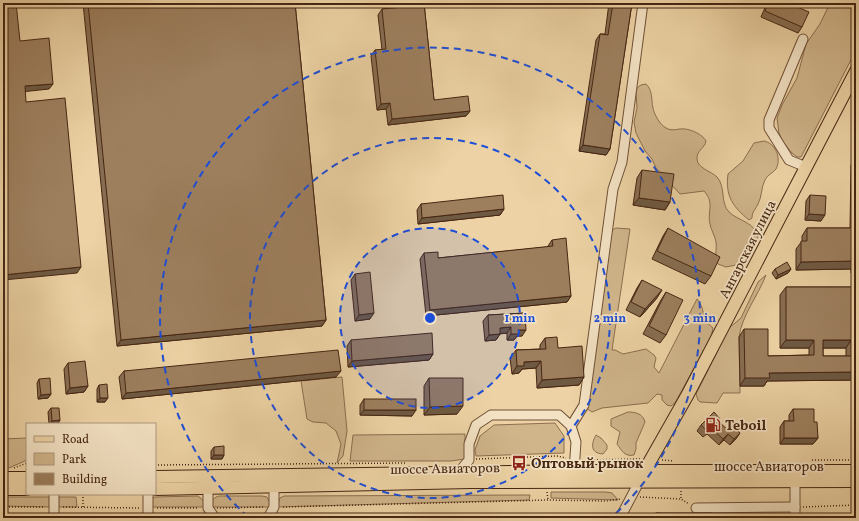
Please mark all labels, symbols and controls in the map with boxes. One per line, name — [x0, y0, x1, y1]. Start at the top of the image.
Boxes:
street label: Ангарская улица — [715, 197, 781, 302]
centre of rings — [423, 311, 437, 325]
text: 1 min — [505, 311, 536, 327]
text: 2 min — [594, 311, 626, 327]
text: 3 min — [684, 311, 716, 327]
fuel station icon: Teboil — [704, 416, 722, 434]
place label: Teboil — [725, 417, 766, 436]
legend — [26, 423, 156, 495]
text: Road — [62, 432, 89, 448]
text: Park — [62, 452, 87, 468]
bus stop icon: Оптовый рынок — [510, 454, 528, 472]
place label: Оптовый рынок — [531, 455, 644, 474]
street label: шоссе Авиаторов — [714, 458, 824, 477]
street label: шоссе Авиаторов — [390, 459, 500, 480]
text: Building — [62, 472, 107, 488]

